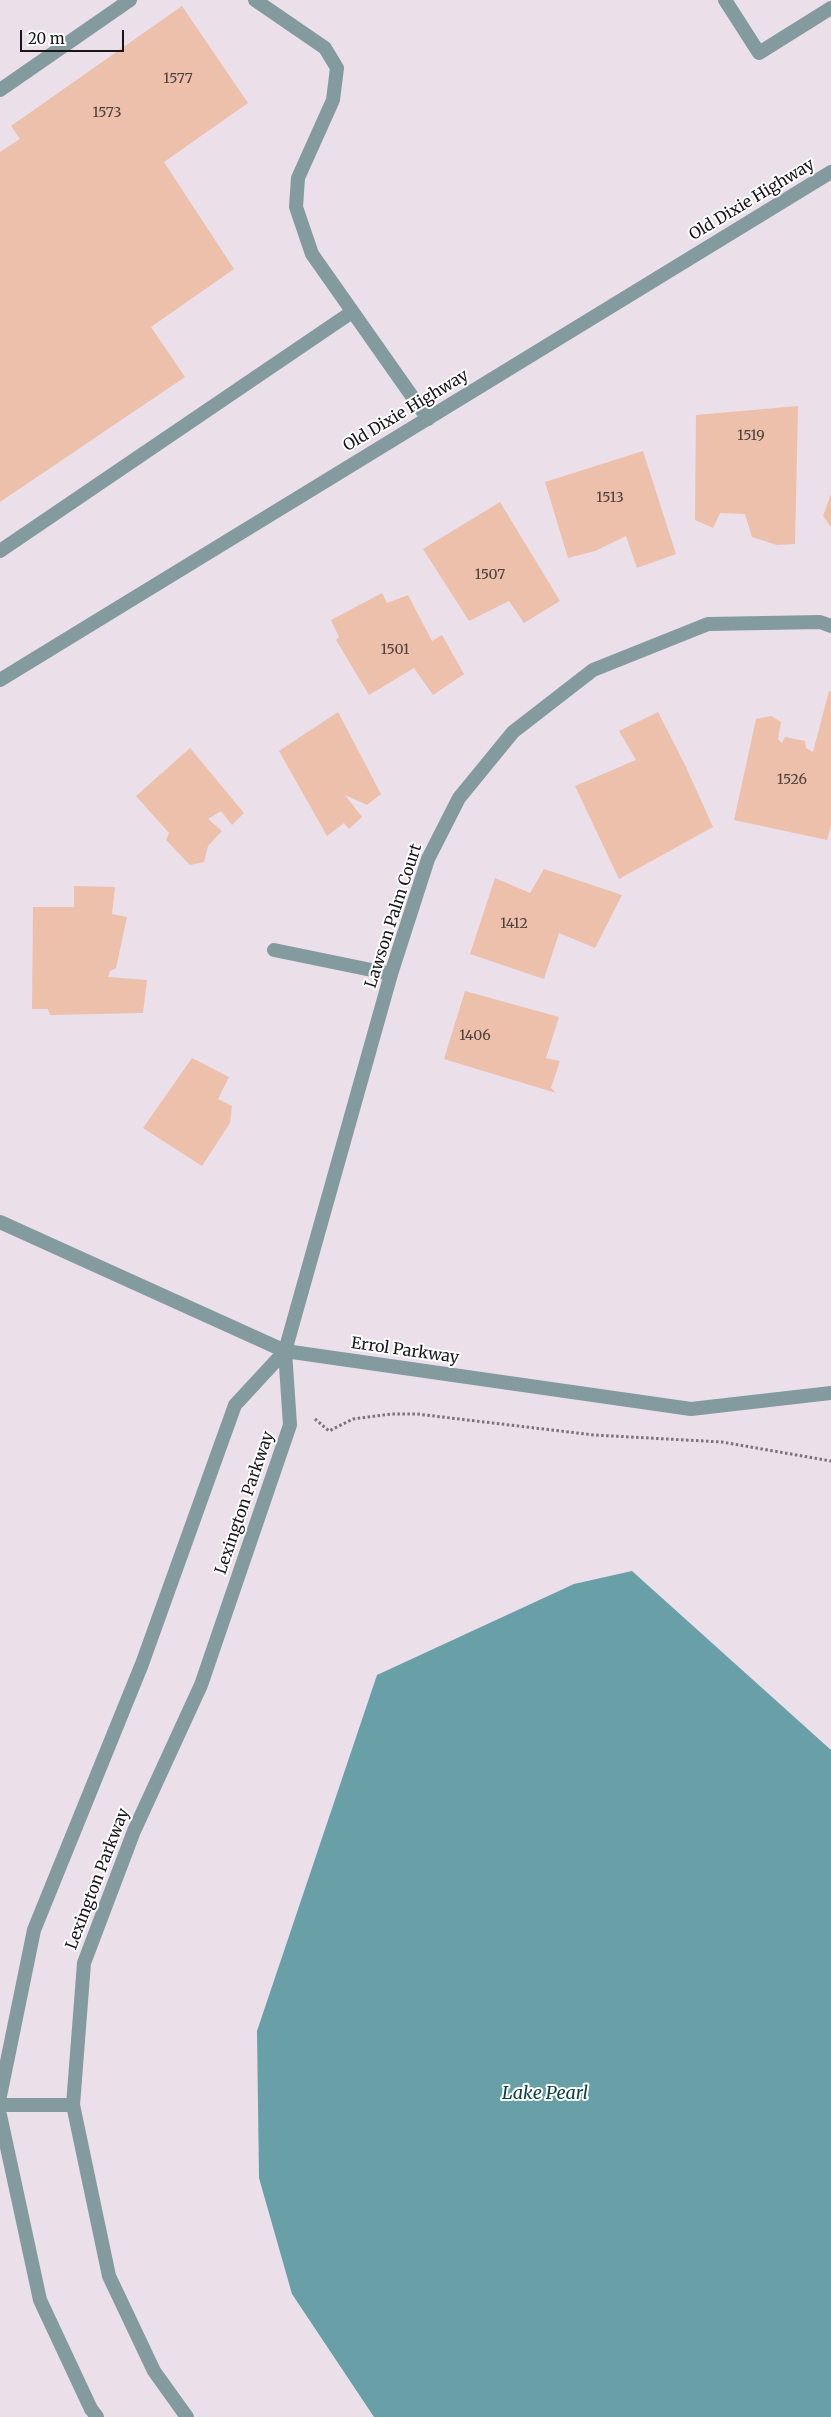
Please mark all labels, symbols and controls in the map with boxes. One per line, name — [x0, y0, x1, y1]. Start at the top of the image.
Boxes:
scale bar — [22, 20, 126, 52]
text: 20 m — [28, 29, 65, 48]
house number: 1577 — [163, 71, 193, 87]
house number: 1573 — [92, 105, 122, 121]
street label: Old Dixie Highway — [686, 155, 818, 245]
street label: Old Dixie Highway — [340, 366, 472, 456]
house number: 1519 — [737, 428, 765, 444]
house number: 1513 — [596, 490, 624, 506]
house number: 1507 — [475, 567, 505, 583]
house number: 1501 — [381, 642, 409, 658]
house number: 1526 — [777, 772, 807, 788]
street label: Lawson Palm Court — [362, 842, 426, 990]
house number: 1412 — [500, 916, 528, 932]
house number: 1406 — [459, 1028, 491, 1044]
street label: Errol Parkway — [350, 1334, 460, 1368]
street label: Lexington Parkway — [212, 1429, 278, 1577]
street label: Lexington Parkway — [62, 1806, 134, 1952]
water label: Lake Pearl — [502, 2083, 588, 2105]

